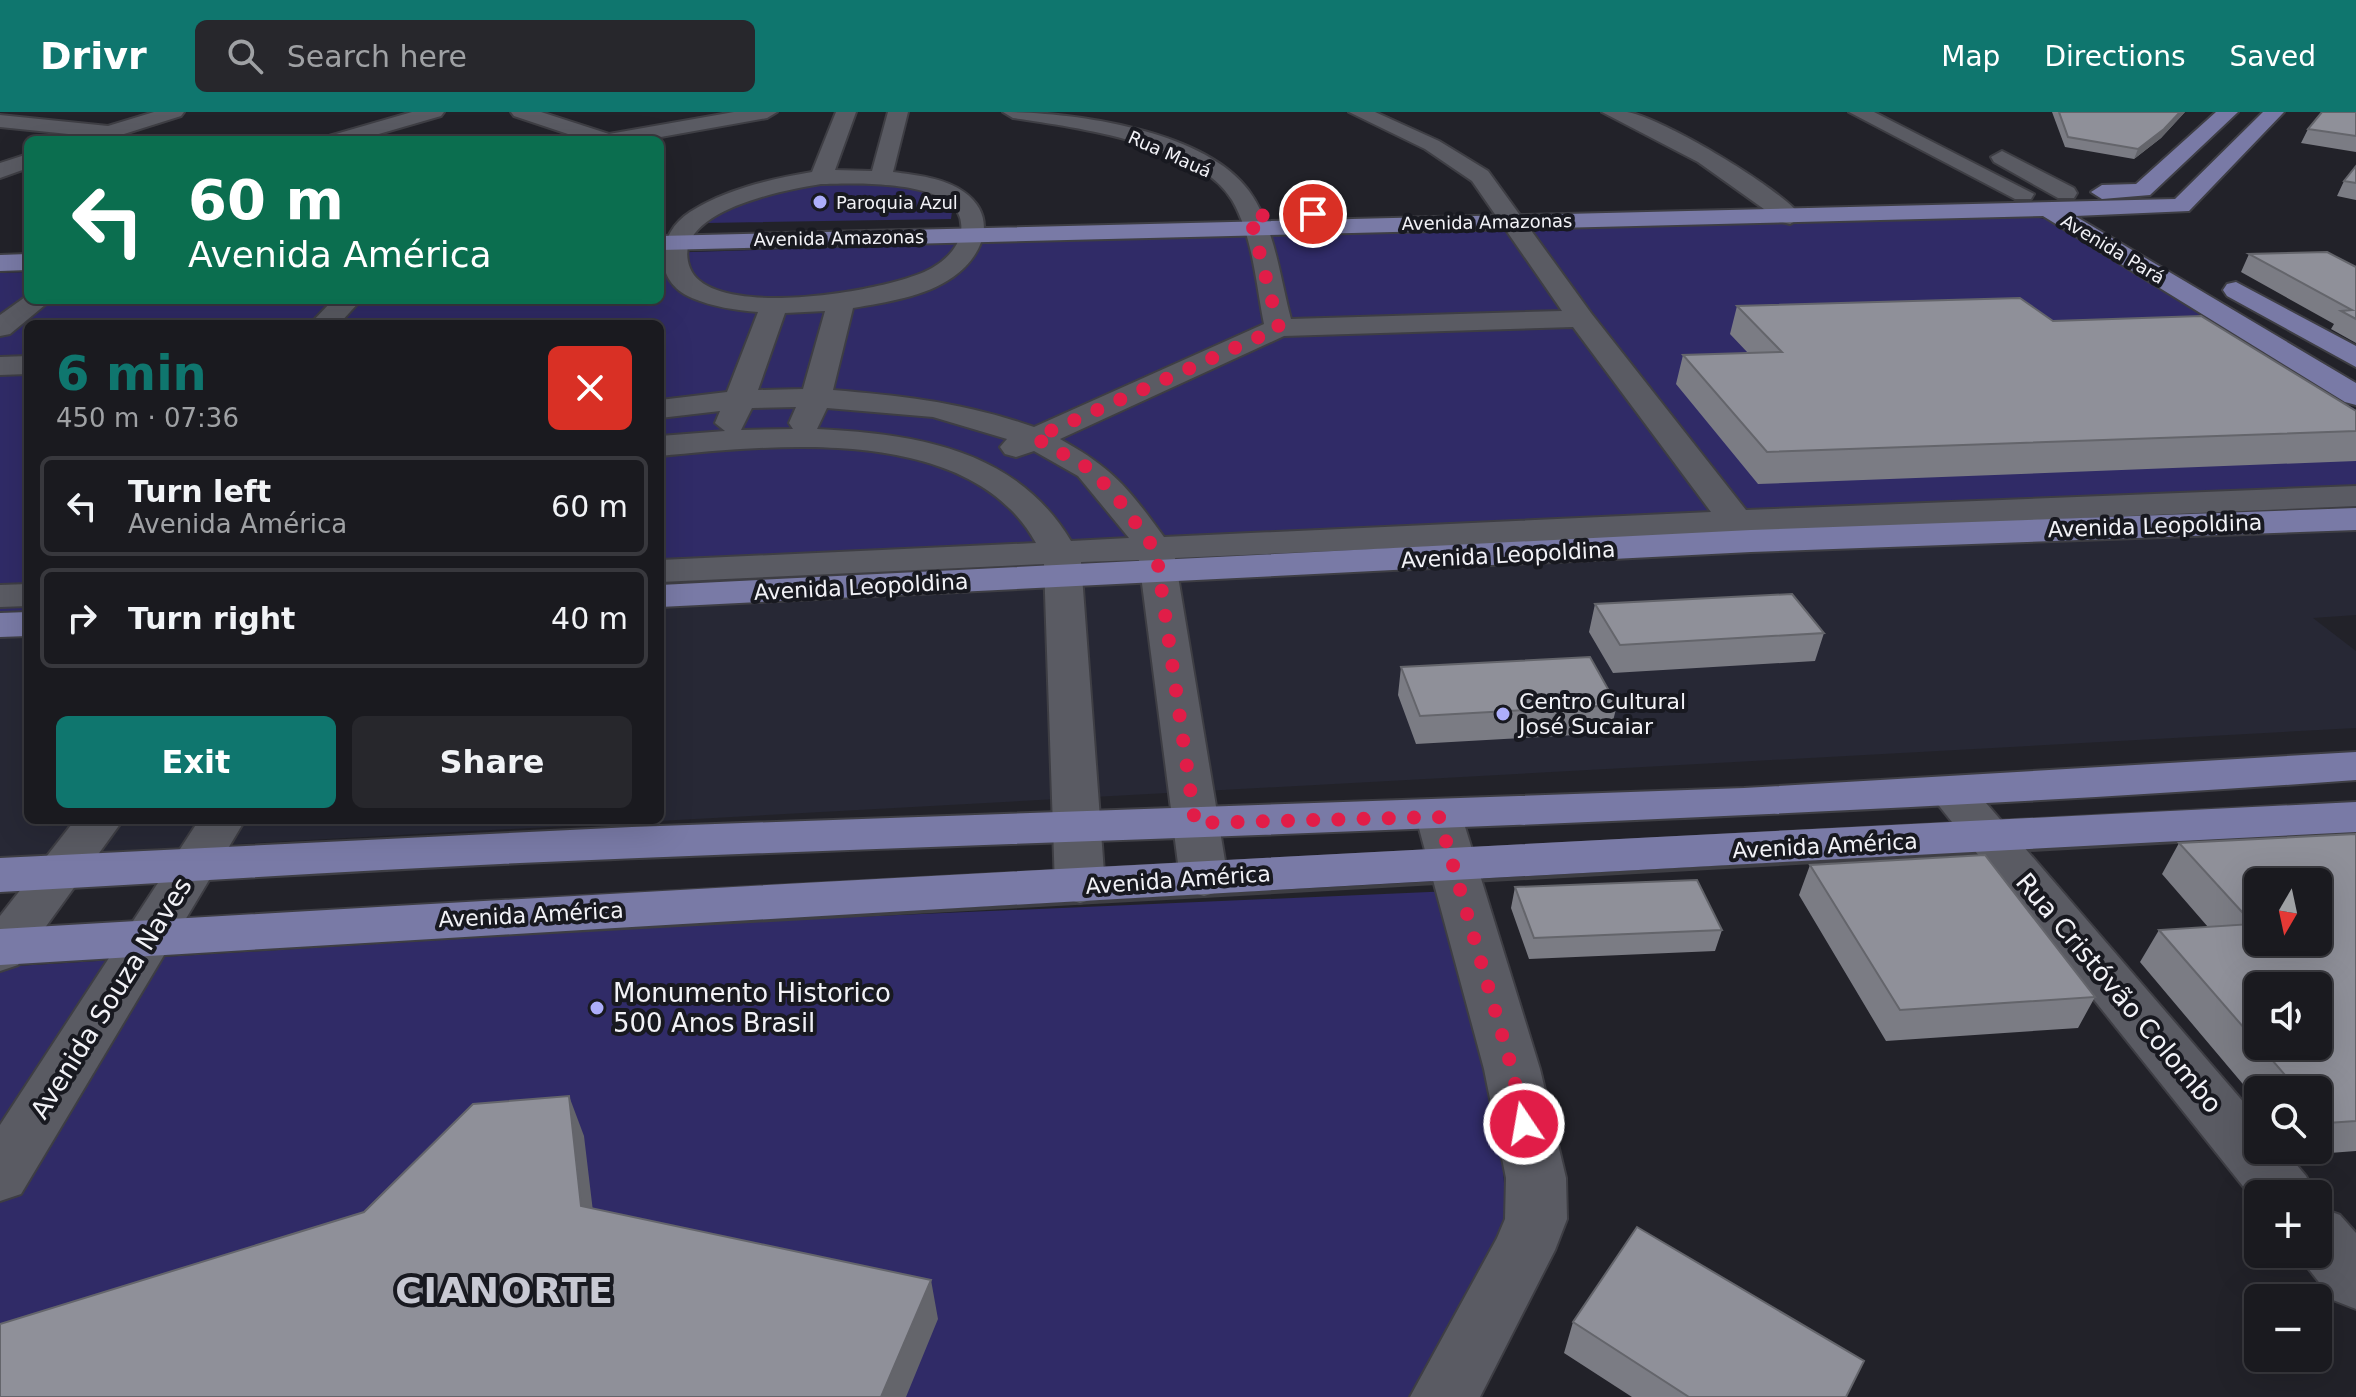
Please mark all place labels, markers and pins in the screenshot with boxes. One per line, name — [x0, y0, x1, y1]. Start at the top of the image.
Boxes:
pin — [1279, 180, 1347, 248]
place label: Paroquia Azul — [836, 192, 958, 213]
marker: Paroquia Azul — [811, 193, 829, 211]
place label: Centro Cultural José Sucaiar — [1517, 689, 1686, 739]
marker: Centro Cultural José Sucaiar — [1494, 705, 1512, 723]
place label: Monumento Historico 500 Anos Brasil — [613, 978, 891, 1038]
marker: Monumento Historico 500 Anos Brasil — [588, 999, 606, 1017]

